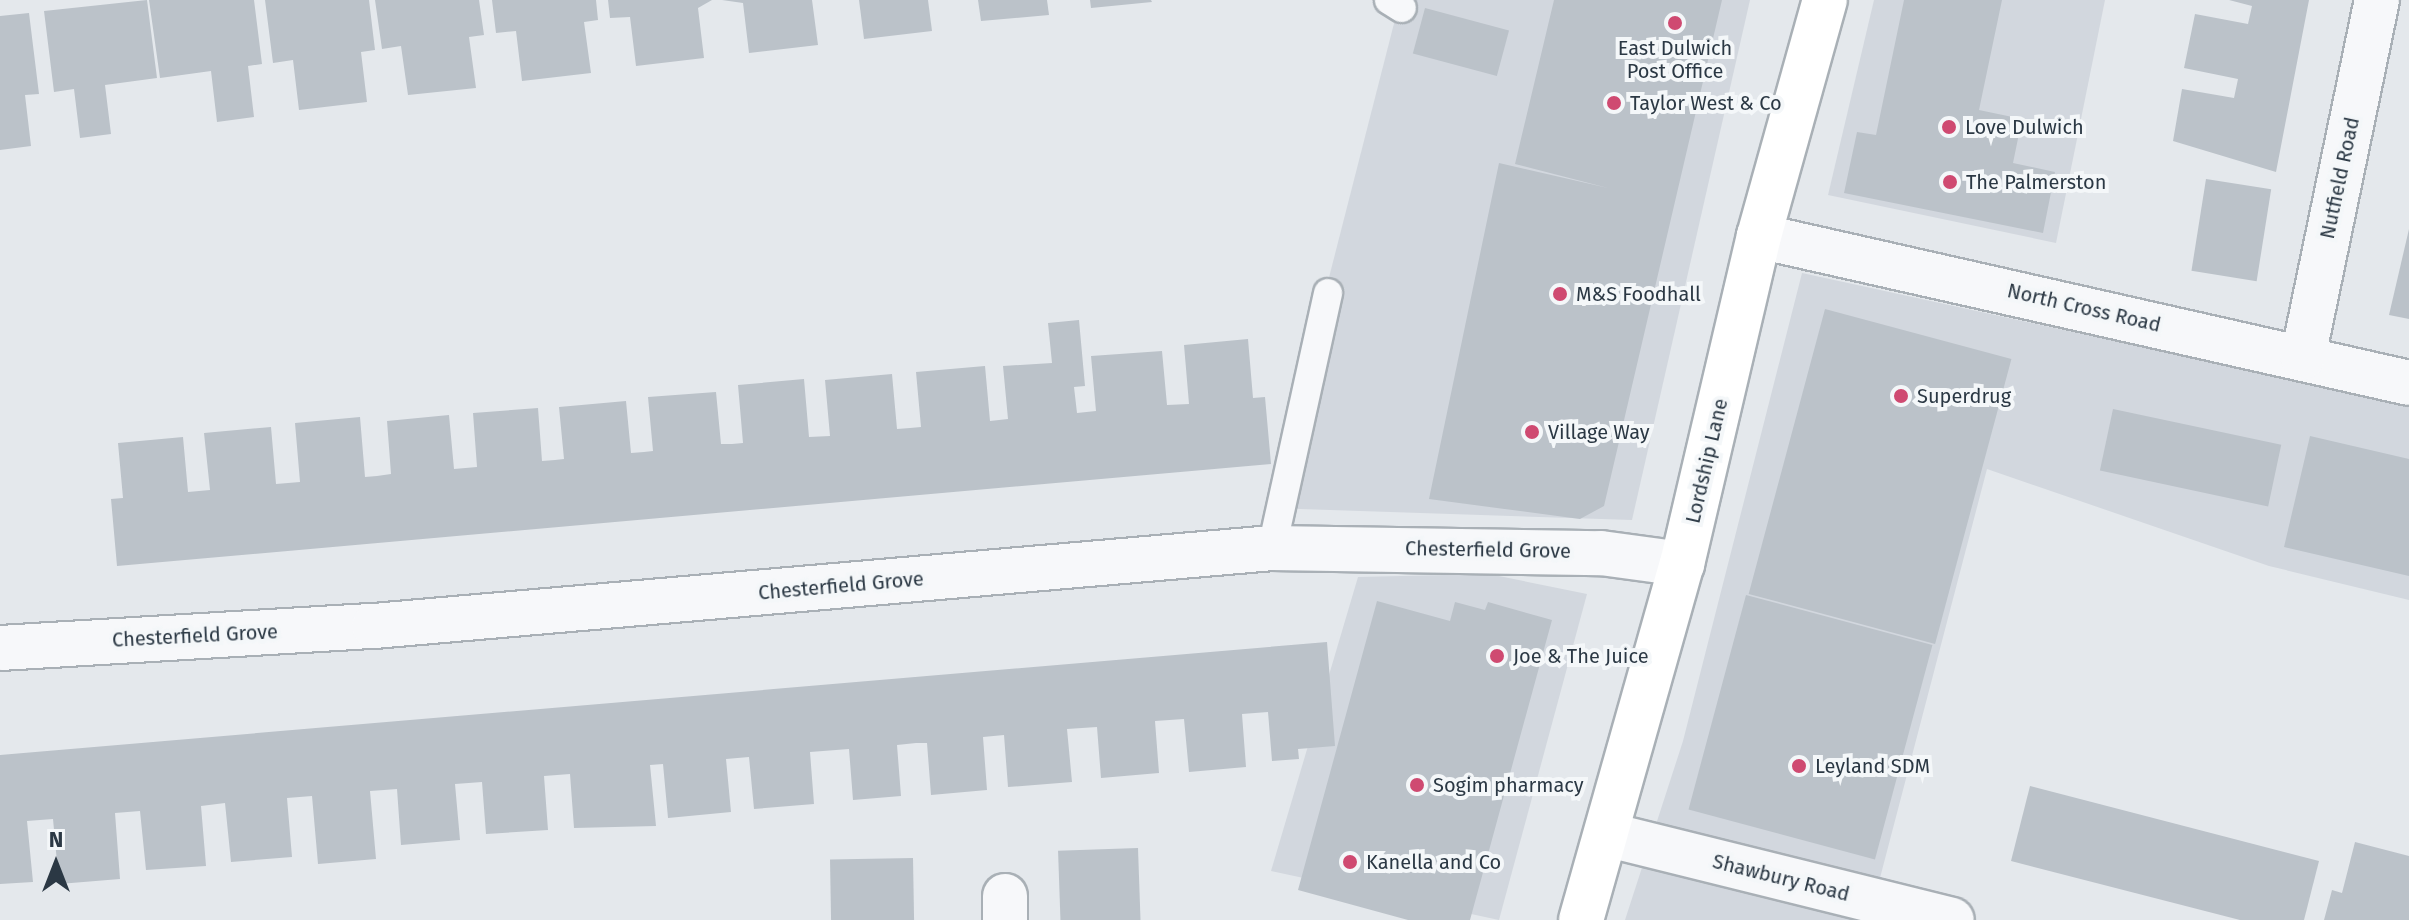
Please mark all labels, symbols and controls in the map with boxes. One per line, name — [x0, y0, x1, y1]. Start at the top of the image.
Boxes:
marker: East Dulwich Post Office — [1666, 14, 1684, 32]
place label: East Dulwich Post Office — [1618, 36, 1732, 83]
place label: Taylor West & Co — [1630, 91, 1782, 115]
marker: Taylor West & Co — [1605, 94, 1623, 112]
place label: Love Dulwich — [1965, 115, 2084, 139]
street label: Nutfield Road — [2315, 115, 2365, 241]
marker: Love Dulwich — [1940, 118, 1958, 136]
place label: The Palmerston — [1966, 170, 2106, 194]
marker: The Palmerston — [1941, 173, 1959, 191]
street label: North Cross Road — [2005, 279, 2163, 337]
place label: M&S Foodhall — [1576, 282, 1701, 306]
marker: M&S Foodhall — [1551, 285, 1569, 303]
place label: Superdrug — [1917, 384, 2011, 408]
marker: Superdrug — [1892, 387, 1910, 405]
street label: Lordship Lane — [1681, 396, 1733, 526]
place label: Village Way — [1548, 420, 1650, 444]
marker: Village Way — [1523, 423, 1541, 441]
street label: Chesterfield Grove — [1405, 537, 1571, 563]
street label: Chesterfield Grove — [757, 567, 925, 605]
street label: Chesterfield Grove — [112, 620, 278, 652]
place label: Joe & The Juice — [1513, 644, 1649, 668]
marker: Joe & The Juice — [1488, 647, 1506, 665]
place label: Leyland SDM — [1815, 754, 1930, 778]
marker: Leyland SDM — [1790, 757, 1808, 775]
place label: Sogim pharmacy — [1433, 773, 1584, 797]
marker: Sogim pharmacy — [1408, 776, 1426, 794]
north arrow — [16, 824, 96, 904]
text: N — [49, 826, 63, 853]
street label: Shawbury Road — [1710, 849, 1852, 907]
place label: Kanella and Co — [1366, 850, 1501, 874]
marker: Kanella and Co — [1341, 853, 1359, 871]

